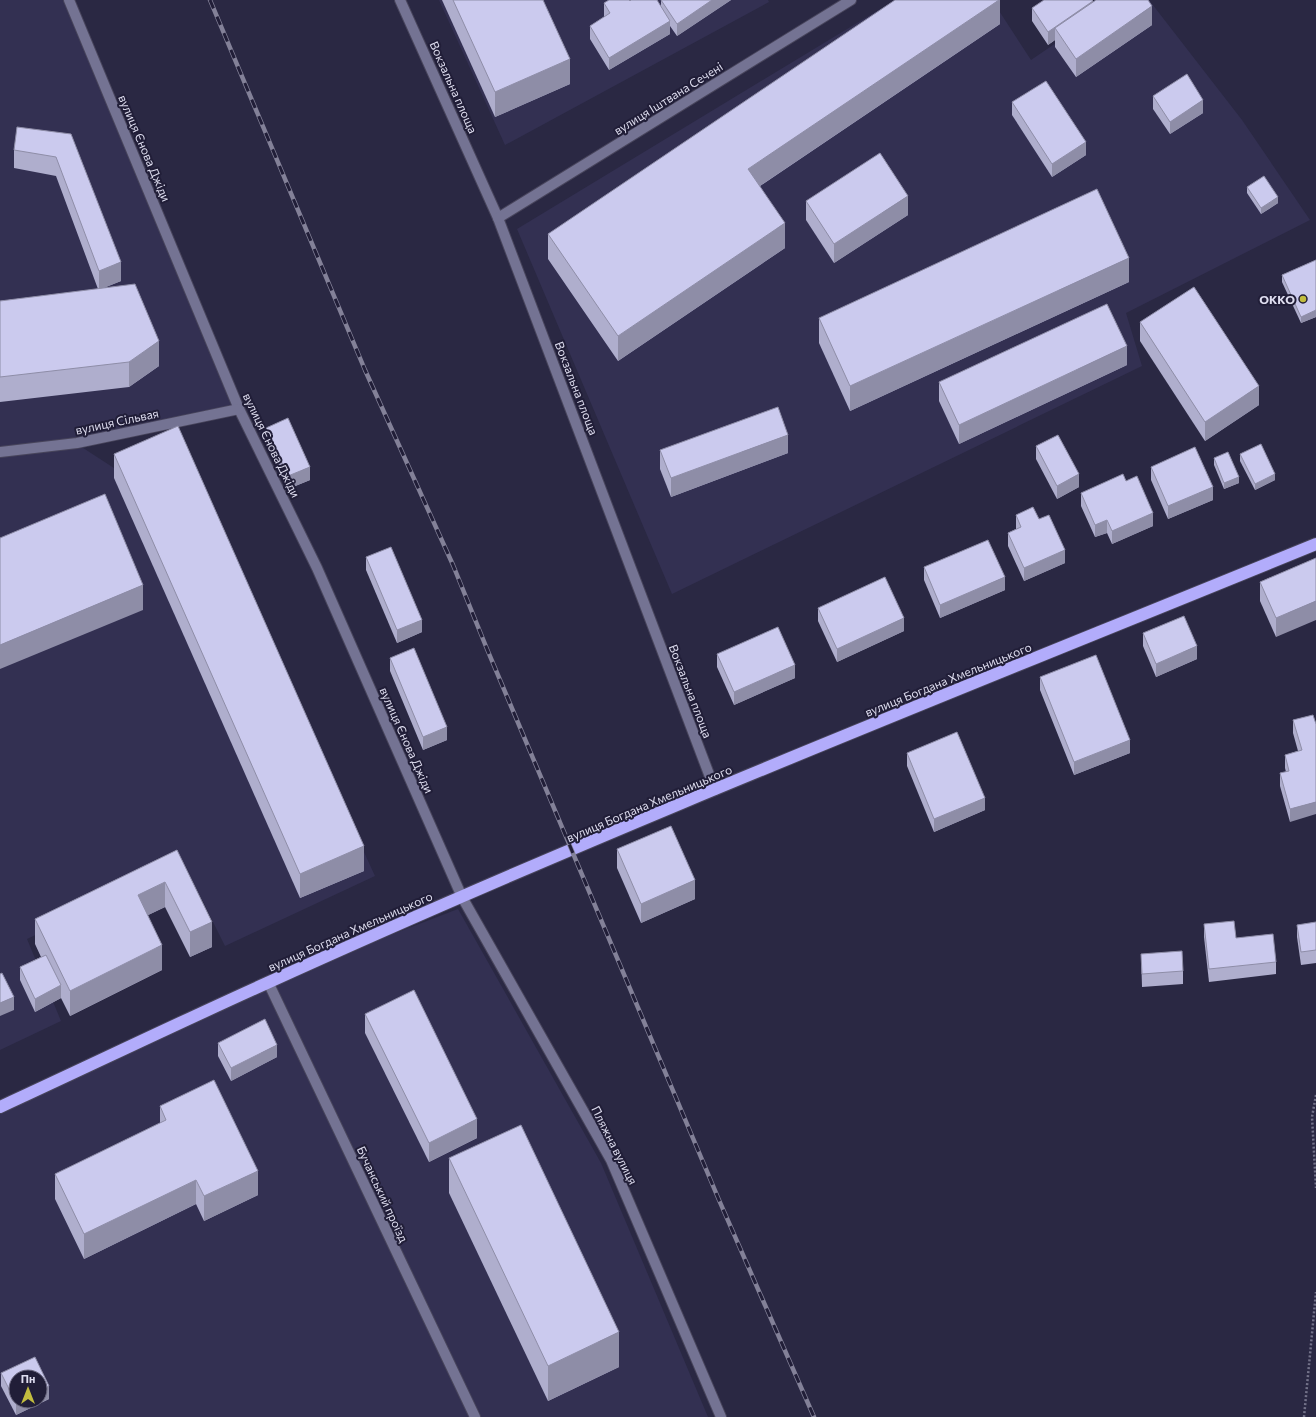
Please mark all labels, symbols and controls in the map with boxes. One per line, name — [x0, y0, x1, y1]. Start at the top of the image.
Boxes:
street label: Вокзальна площа — [427, 39, 481, 135]
street label: вулиця Іштвана Сечені — [611, 59, 725, 137]
street label: вулиця Єнова Джіди — [116, 93, 174, 203]
place label: ОККО — [1259, 292, 1295, 306]
marker: ОККО — [1298, 294, 1308, 304]
street label: Вокзальна площа — [553, 339, 601, 437]
street label: вулиця Єнова Джіди — [241, 390, 303, 500]
street label: вулиця Сільвая — [74, 405, 160, 437]
street label: вулиця Богдана Хмельницького — [863, 639, 1033, 719]
street label: Вокзальна площа — [667, 642, 715, 740]
street label: вулиця Єнова Джіди — [377, 685, 437, 795]
street label: вулиця Богдана Хмельницького — [564, 762, 734, 844]
street label: вулиця Богдана Хмельницького — [266, 888, 434, 974]
street label: Пляжна вулиця — [589, 1103, 641, 1187]
street label: Бучанський проїзд — [355, 1144, 411, 1244]
north arrow — [8, 1369, 48, 1409]
text: Пн — [21, 1372, 35, 1385]

